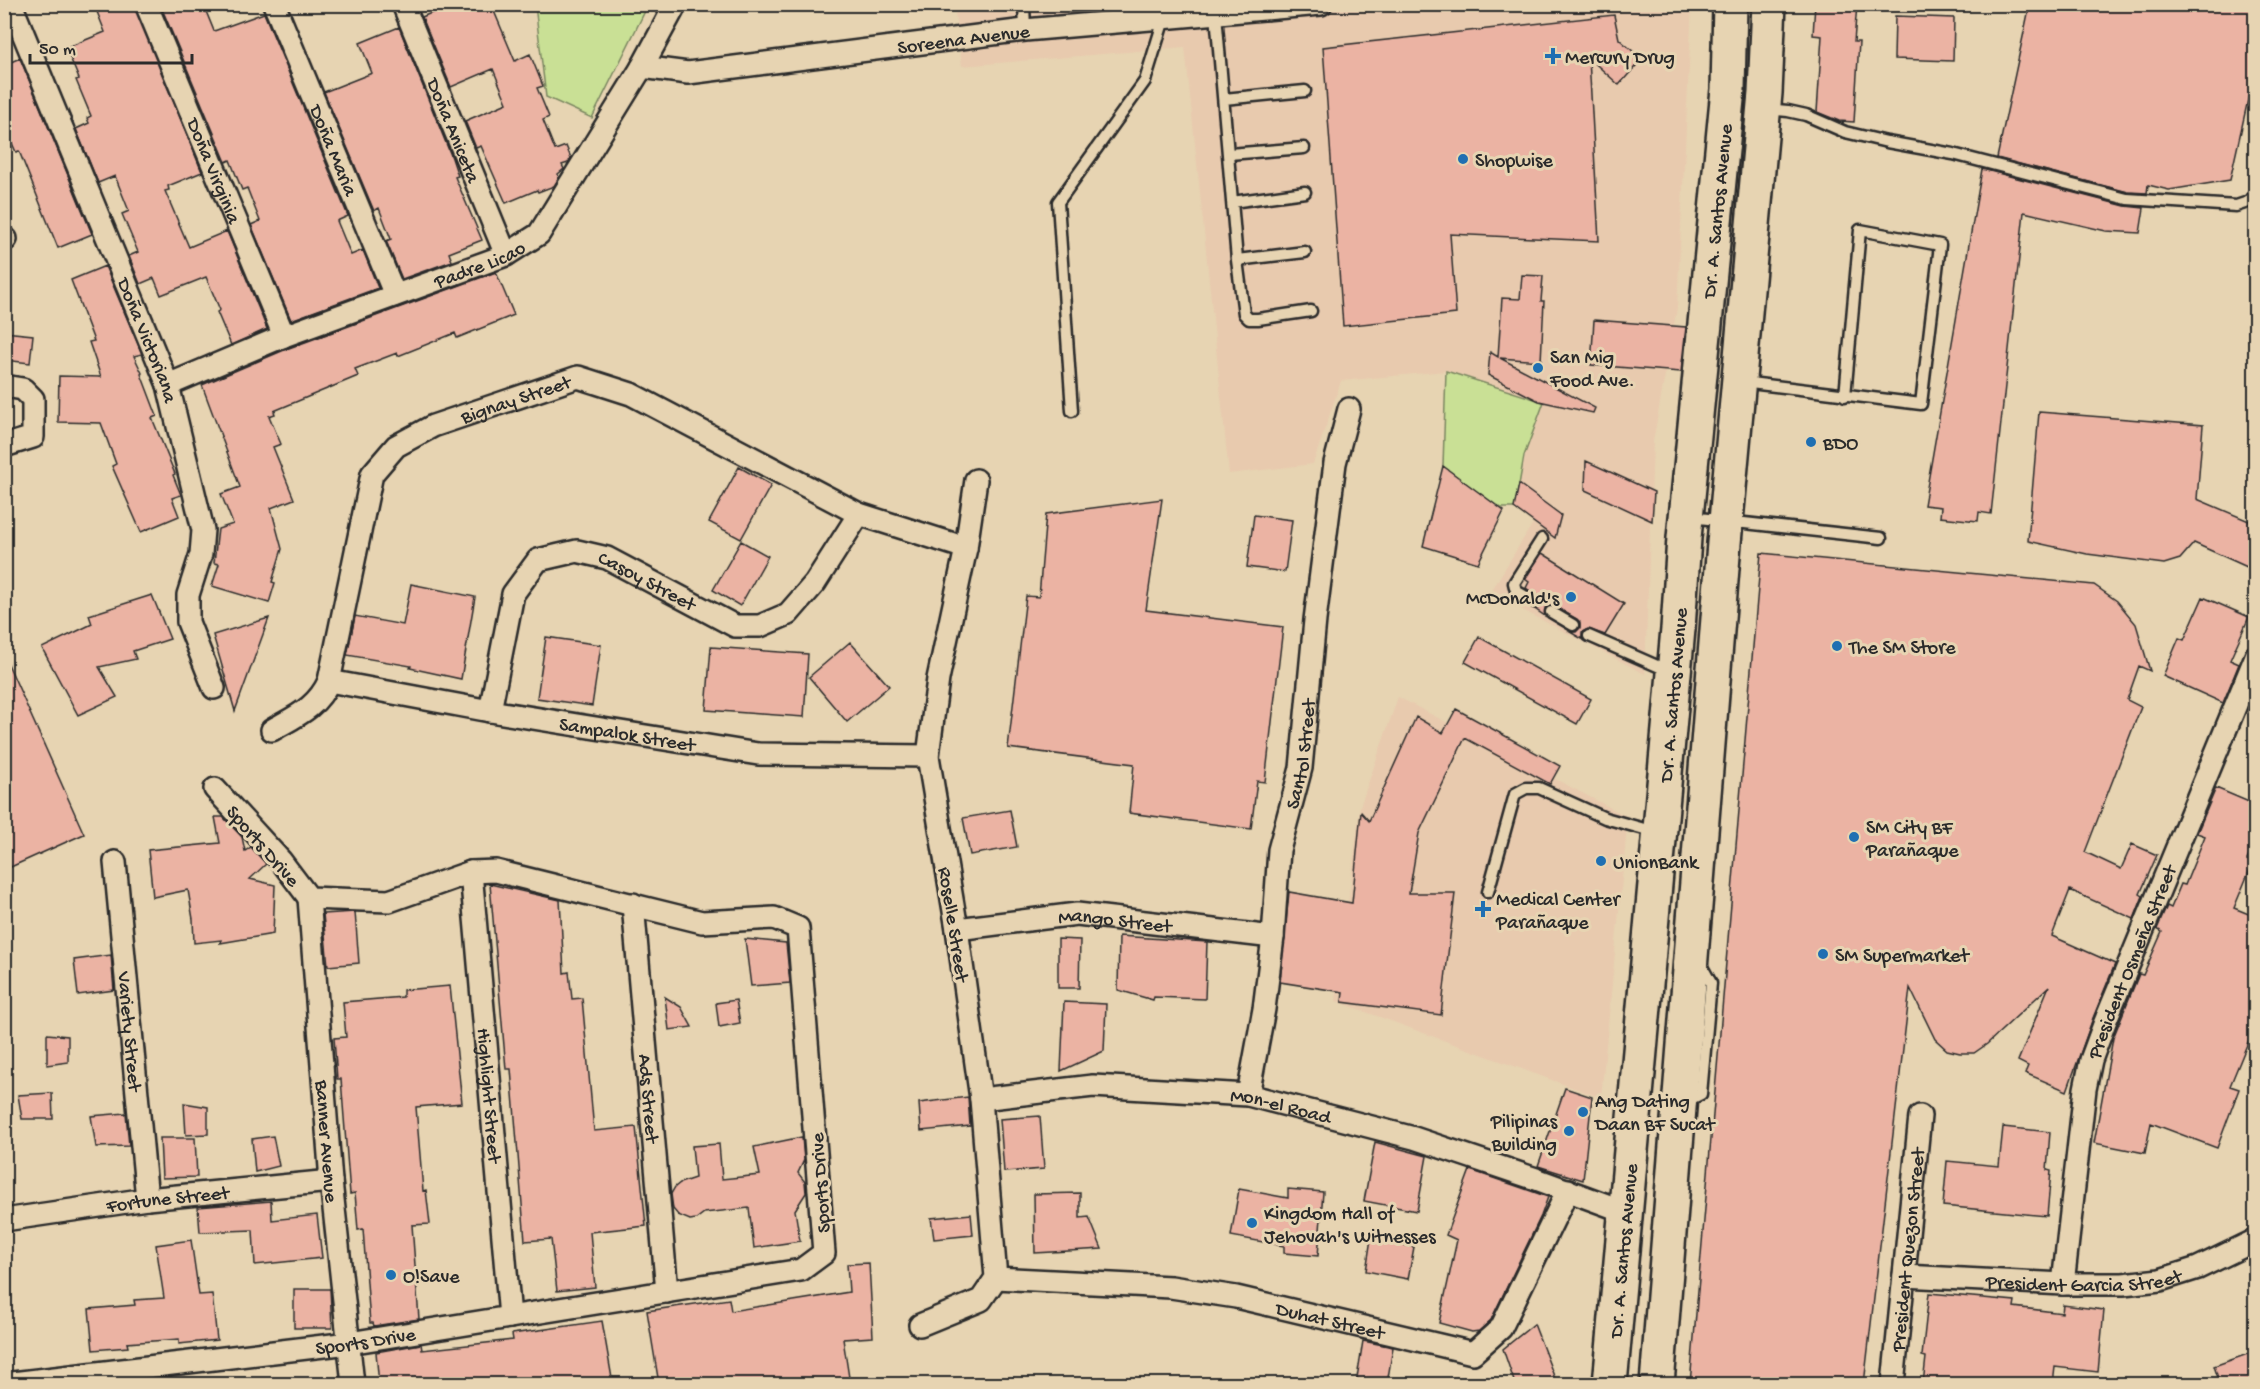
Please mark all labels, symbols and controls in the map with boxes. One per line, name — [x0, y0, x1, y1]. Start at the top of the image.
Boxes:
street label: Soreena Avenue — [896, 21, 1032, 61]
scale bar — [30, 27, 192, 65]
text: 50 m — [39, 40, 76, 61]
place label: Mercury Drug — [1565, 48, 1675, 71]
marker: Mercury Drug — [1546, 49, 1560, 63]
street label: Doña Aniceta — [419, 74, 483, 188]
street label: Doña Maria — [302, 100, 361, 201]
street label: Doña Virginia — [179, 114, 244, 229]
street label: Dr. A. Santos Avenue — [1699, 122, 1740, 301]
place label: Shopwise — [1475, 151, 1553, 174]
marker: Shopwise — [1456, 152, 1470, 166]
street label: Padre Licao — [431, 238, 531, 296]
street label: Doña Victoriana — [109, 273, 180, 406]
place label: San Mig Food Ave. — [1549, 348, 1635, 394]
marker: San Mig Food Ave. — [1531, 361, 1545, 375]
street label: Bignay Street — [458, 372, 576, 431]
place label: BDO — [1822, 434, 1858, 457]
marker: BDO — [1804, 435, 1818, 449]
street label: Casoy Street — [596, 548, 700, 619]
place label: McDonald's — [1466, 589, 1560, 612]
marker: McDonald's — [1564, 590, 1578, 604]
street label: Dr. A. Santos Avenue — [1656, 607, 1694, 785]
place label: The SM Store — [1848, 638, 1956, 661]
marker: The SM Store — [1830, 639, 1844, 653]
street label: Santol Street — [1282, 696, 1323, 812]
street label: Sampalok Street — [557, 714, 698, 759]
street label: Sports Drive — [220, 802, 303, 893]
place label: SM City BF Parañaque — [1865, 818, 1959, 864]
marker: SM City BF Parañaque — [1847, 830, 1861, 844]
place label: UnionBank — [1613, 853, 1700, 876]
marker: UnionBank — [1594, 854, 1608, 868]
street label: President Osmeña Street — [2084, 861, 2184, 1064]
street label: Roselle Street — [931, 866, 972, 985]
place label: Medical Center Parañaque — [1495, 890, 1621, 936]
marker: Medical Center Parañaque — [1474, 900, 1492, 918]
street label: Mango Street — [1057, 905, 1174, 940]
place label: SM Supermarket — [1835, 946, 1970, 969]
marker: SM Supermarket — [1816, 947, 1830, 961]
street label: Variety Street — [110, 970, 145, 1094]
street label: Highlight Street — [470, 1027, 505, 1166]
street label: Ads Street — [631, 1053, 662, 1146]
street label: Banner Avenue — [308, 1078, 341, 1205]
street label: Mon-el Road — [1230, 1086, 1335, 1132]
place label: Ang Dating Daan BF Sucat — [1593, 1092, 1716, 1138]
marker: Ang Dating Daan BF Sucat — [1576, 1105, 1590, 1119]
place label: Pilipinas Building — [1490, 1112, 1558, 1158]
marker: Pilipinas Building — [1562, 1124, 1576, 1138]
street label: Sports Drive — [807, 1131, 837, 1234]
street label: President Quezon Street — [1888, 1145, 1932, 1354]
street label: Dr. A. Santos Avenue — [1606, 1162, 1645, 1341]
street label: Fortune Street — [104, 1183, 232, 1220]
place label: Kingdom Hall of Jehovah's Witnesses — [1264, 1204, 1436, 1250]
marker: Kingdom Hall of Jehovah's Witnesses — [1245, 1216, 1259, 1230]
street label: President Garcia Street — [1984, 1265, 2187, 1299]
place label: O!Save — [403, 1267, 460, 1290]
marker: O!Save — [384, 1268, 398, 1282]
street label: Duhat Street — [1271, 1298, 1388, 1347]
street label: Sports Drive — [315, 1324, 418, 1362]

